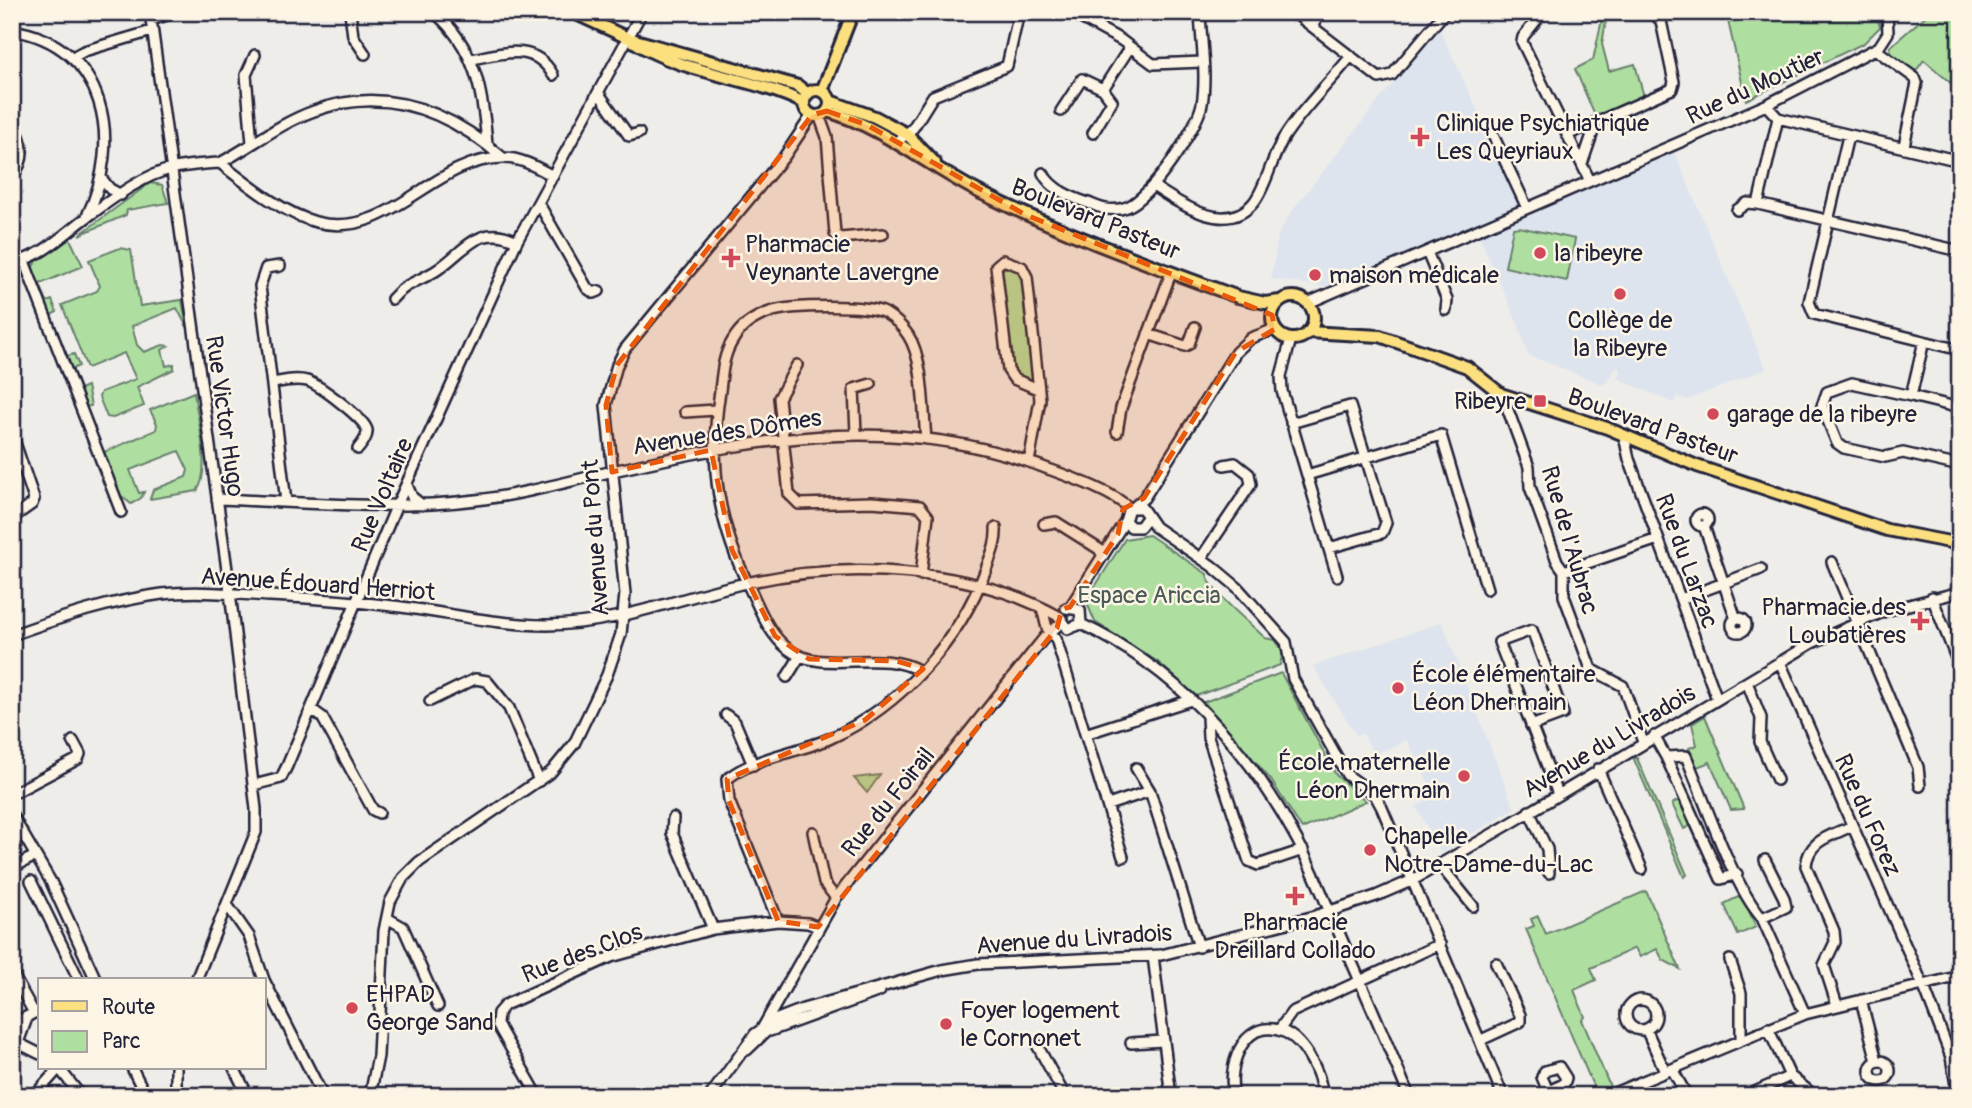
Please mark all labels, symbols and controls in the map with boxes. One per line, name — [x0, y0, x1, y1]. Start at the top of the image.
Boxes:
street label: Rue du Moutier — [1682, 42, 1829, 131]
place label: Clinique Psychiatrique Les Queyriaux — [1436, 109, 1649, 166]
marker: Clinique Psychiatrique Les Queyriaux — [1410, 127, 1430, 147]
street label: Boulevard Pasteur — [1007, 172, 1185, 267]
place label: Pharmacie Veynante Lavergne — [745, 230, 939, 287]
place label: la ribeyre — [1554, 239, 1643, 268]
marker: la ribeyre — [1532, 245, 1548, 261]
marker: Pharmacie Veynante Lavergne — [723, 250, 739, 266]
place label: maison médicale — [1329, 261, 1499, 290]
marker: maison médicale — [1307, 267, 1323, 283]
marker: Collège de la Ribeyre — [1612, 286, 1628, 302]
place label: Collège de la Ribeyre — [1568, 306, 1673, 363]
street label: Rue Victor Hugo — [199, 334, 250, 499]
street label: Boulevard Pasteur — [1564, 382, 1742, 471]
place label: Ribeyre — [1454, 387, 1526, 416]
marker: Ribeyre — [1532, 393, 1548, 409]
place label: garage de la ribeyre — [1727, 400, 1917, 429]
street label: Avenue des Dômes — [631, 403, 824, 462]
marker: garage de la ribeyre — [1705, 406, 1721, 422]
street label: Rue Voltaire — [345, 434, 420, 557]
street label: Avenue du Pont — [576, 458, 615, 617]
street label: Rue de l'Aubrac — [1535, 463, 1605, 618]
street label: Rue du Larzac — [1649, 490, 1724, 632]
street label: Avenue Édouard Herriot — [200, 562, 436, 607]
park label: Espace Ariccia — [1077, 581, 1221, 610]
place label: Pharmacie des Loubatières — [1761, 593, 1906, 650]
marker: Pharmacie des Loubatières — [1912, 613, 1928, 629]
place label: École élémentaire Léon Dhermain — [1412, 660, 1596, 717]
street label: Avenue du Livradois — [1518, 678, 1701, 804]
marker: École élémentaire Léon Dhermain — [1390, 680, 1406, 696]
street label: Rue du Foirail — [836, 742, 941, 863]
place label: École maternelle Léon Dhermain — [1278, 748, 1450, 805]
street label: Rue du Forez — [1828, 750, 1907, 881]
marker: École maternelle Léon Dhermain — [1456, 768, 1472, 784]
place label: Chapelle Notre-Dame-du-Lac — [1384, 822, 1593, 879]
marker: Chapelle Notre-Dame-du-Lac — [1362, 842, 1378, 858]
marker: Pharmacie Dreillard Collado — [1287, 888, 1303, 904]
place label: Pharmacie Dreillard Collado — [1214, 908, 1376, 965]
street label: Rue des Clos — [518, 917, 647, 990]
street label: Avenue du Livradois — [975, 918, 1173, 961]
legend — [38, 978, 266, 1070]
place label: EHPAD George Sand — [366, 980, 494, 1037]
text: Route — [102, 994, 155, 1021]
place label: Foyer logement le Cornonet — [960, 996, 1120, 1053]
marker: EHPAD George Sand — [344, 1000, 360, 1016]
marker: Foyer logement le Cornonet — [938, 1016, 954, 1032]
text: Parc — [102, 1028, 141, 1055]

